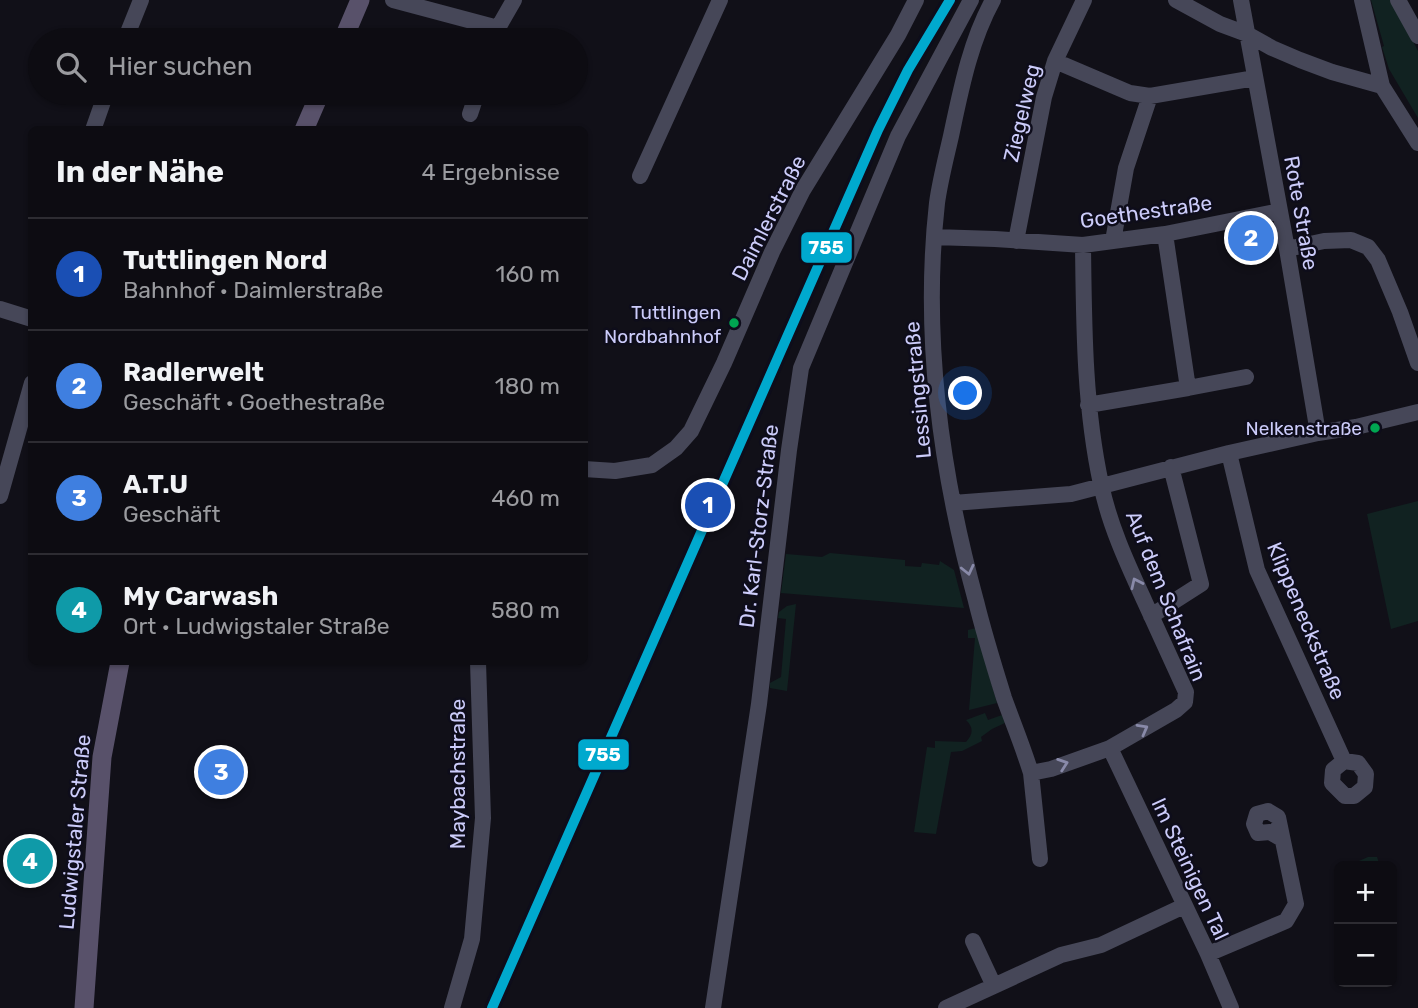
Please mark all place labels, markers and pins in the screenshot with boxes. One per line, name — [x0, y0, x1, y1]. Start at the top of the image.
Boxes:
pin: 2 — [1228, 212, 1274, 264]
place label: Tuttlingen Nordbahnhof — [604, 301, 722, 348]
marker: Tuttlingen Nordbahnhof — [727, 316, 741, 330]
place label: Nelkenstraße — [1246, 417, 1362, 440]
marker: Nelkenstraße — [1368, 421, 1382, 435]
pin: 1 — [685, 479, 731, 531]
pin: 3 — [198, 746, 244, 798]
pin: 4 — [7, 835, 53, 887]

